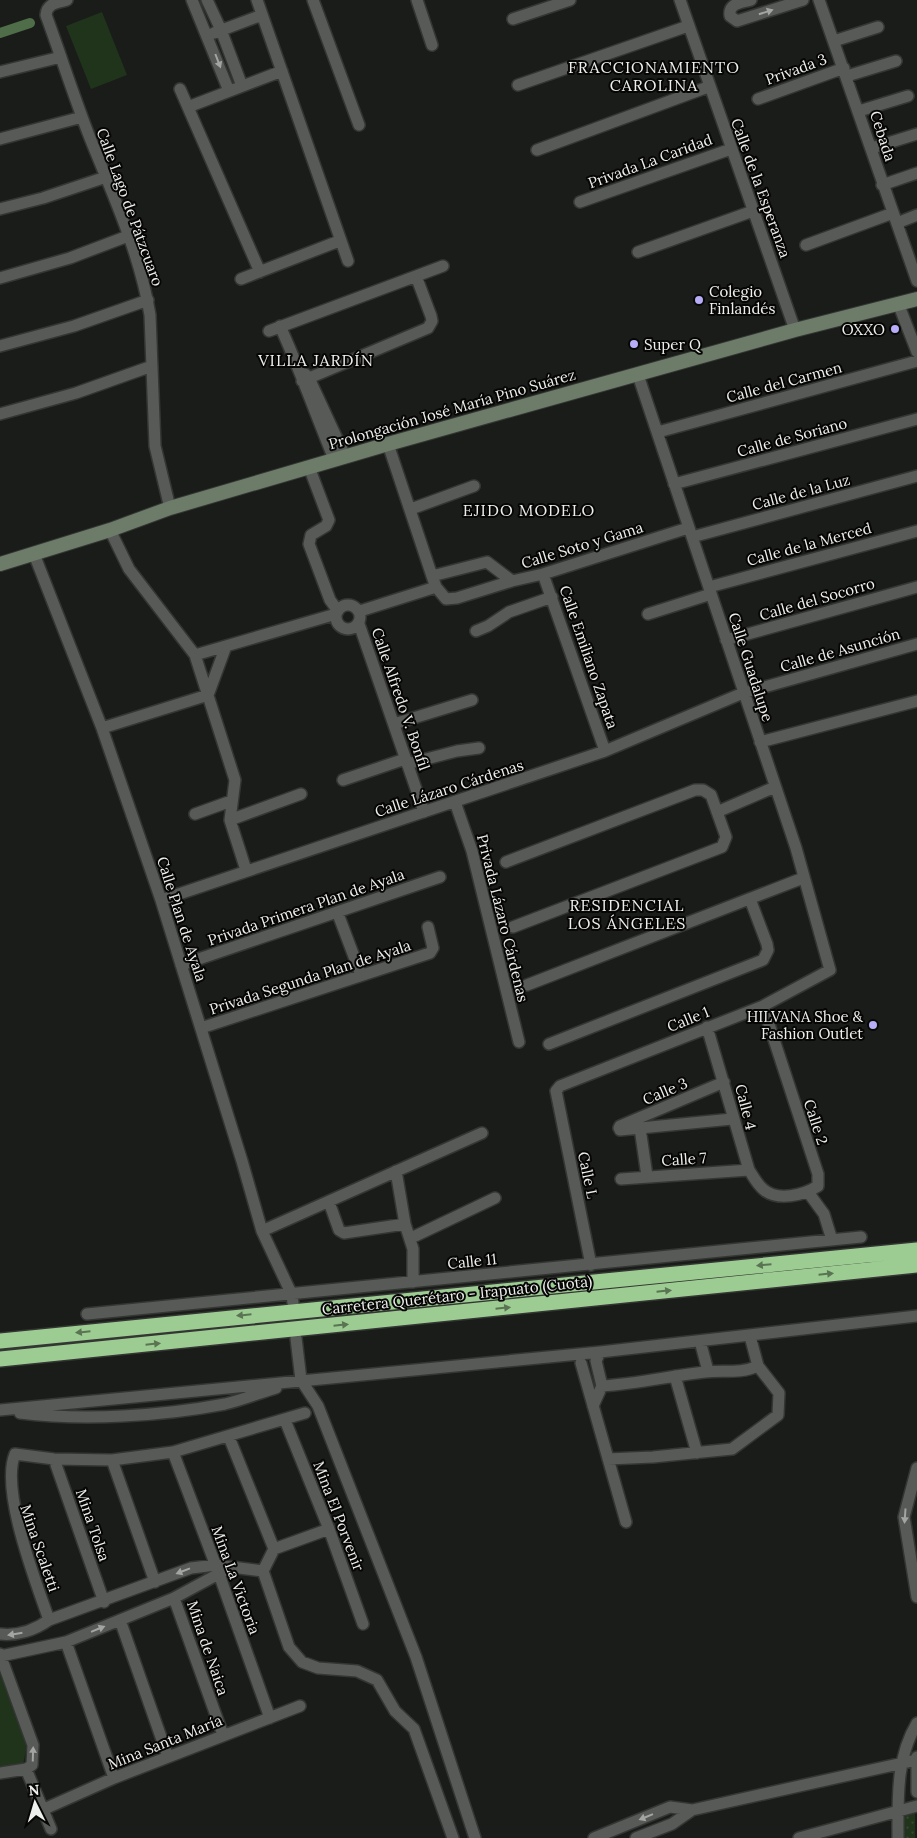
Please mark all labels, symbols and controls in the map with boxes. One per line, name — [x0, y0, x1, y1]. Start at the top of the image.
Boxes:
one-way arrow — [759, 8, 774, 16]
street label: Privada 3 — [763, 49, 829, 89]
one-way arrow — [214, 54, 222, 69]
district label: FRACCIONAMIENTO CAROLINA — [568, 57, 740, 95]
street label: Cebada — [866, 108, 900, 164]
street label: Calle de la Esperanza — [727, 116, 795, 261]
street label: Calle Lago de Pátzcuaro — [93, 125, 168, 289]
street label: Privada La Caridad — [585, 130, 715, 192]
place label: Colegio Finlandés — [709, 282, 775, 318]
marker: Colegio Finlandés — [693, 294, 705, 306]
place label: OXXO — [842, 320, 885, 339]
marker: OXXO — [889, 323, 901, 335]
place label: Super Q — [644, 335, 701, 354]
marker: Super Q — [628, 338, 640, 350]
district label: VILLA JARDÍN — [257, 350, 374, 370]
street label: Calle del Carmen — [724, 357, 844, 407]
street label: Prolongación José María Pino Suárez — [326, 365, 578, 453]
street label: Calle de Soriano — [735, 413, 849, 461]
street label: Calle de la Luz — [750, 470, 852, 514]
district label: EJIDO MODELO — [463, 500, 595, 520]
street label: Calle Soto y Gama — [519, 517, 645, 573]
street label: Calle de la Merced — [745, 518, 873, 570]
street label: Calle del Socorro — [757, 573, 877, 625]
street label: Calle Emiliano Zapata — [556, 583, 623, 731]
street label: Calle Guadalupe — [724, 610, 778, 724]
street label: Calle de Asunción — [778, 624, 902, 676]
street label: Calle Alfredo V. Bonfil — [368, 625, 434, 773]
street label: Calle Lázaro Cárdenas — [372, 755, 526, 821]
street label: Privada Lázaro Cárdenas — [473, 832, 533, 1004]
street label: Calle Plan de Ayala — [153, 854, 211, 984]
street label: Privada Primera Plan de Ayala — [205, 864, 407, 950]
district label: RESIDENCIAL LOS ÁNGELES — [568, 895, 686, 933]
street label: Privada Segunda Plan de Ayala — [207, 935, 413, 1019]
street label: Calle 1 — [664, 1002, 712, 1036]
place label: HILVANA Shoe & Fashion Outlet — [747, 1007, 864, 1043]
marker: HILVANA Shoe & Fashion Outlet — [867, 1019, 879, 1031]
street label: Calle 3 — [640, 1073, 690, 1109]
street label: Calle 4 — [731, 1082, 761, 1132]
street label: Calle 2 — [800, 1097, 832, 1147]
street label: Calle 7 — [661, 1148, 707, 1170]
street label: Calle L — [574, 1150, 602, 1200]
street label: Calle 11 — [446, 1249, 498, 1273]
one-way arrow — [756, 1261, 772, 1269]
one-way arrow — [818, 1270, 834, 1278]
street label: Carretera Querétaro - Irapuato (Cuota) — [321, 1271, 594, 1320]
one-way arrow — [657, 1287, 673, 1295]
one-way arrow — [495, 1304, 511, 1312]
one-way arrow — [236, 1311, 252, 1319]
one-way arrow — [333, 1320, 349, 1328]
one-way arrow — [74, 1328, 90, 1336]
one-way arrow — [145, 1340, 161, 1348]
street label: Mina El Porvenir — [309, 1458, 369, 1574]
street label: Mina Tolsa — [72, 1486, 114, 1564]
street label: Mina Scaletti — [16, 1502, 64, 1594]
one-way arrow — [901, 1508, 909, 1524]
street label: Mina La Victoria — [208, 1523, 265, 1637]
one-way arrow — [175, 1568, 190, 1575]
street label: Mina de Naica — [183, 1598, 233, 1698]
one-way arrow — [91, 1625, 106, 1633]
one-way arrow — [6, 1630, 22, 1638]
street label: Mina Santa María — [105, 1710, 225, 1774]
one-way arrow — [29, 1746, 37, 1762]
north arrow — [10, 1778, 60, 1828]
text: N — [28, 1781, 40, 1799]
one-way arrow — [639, 1813, 653, 1821]

